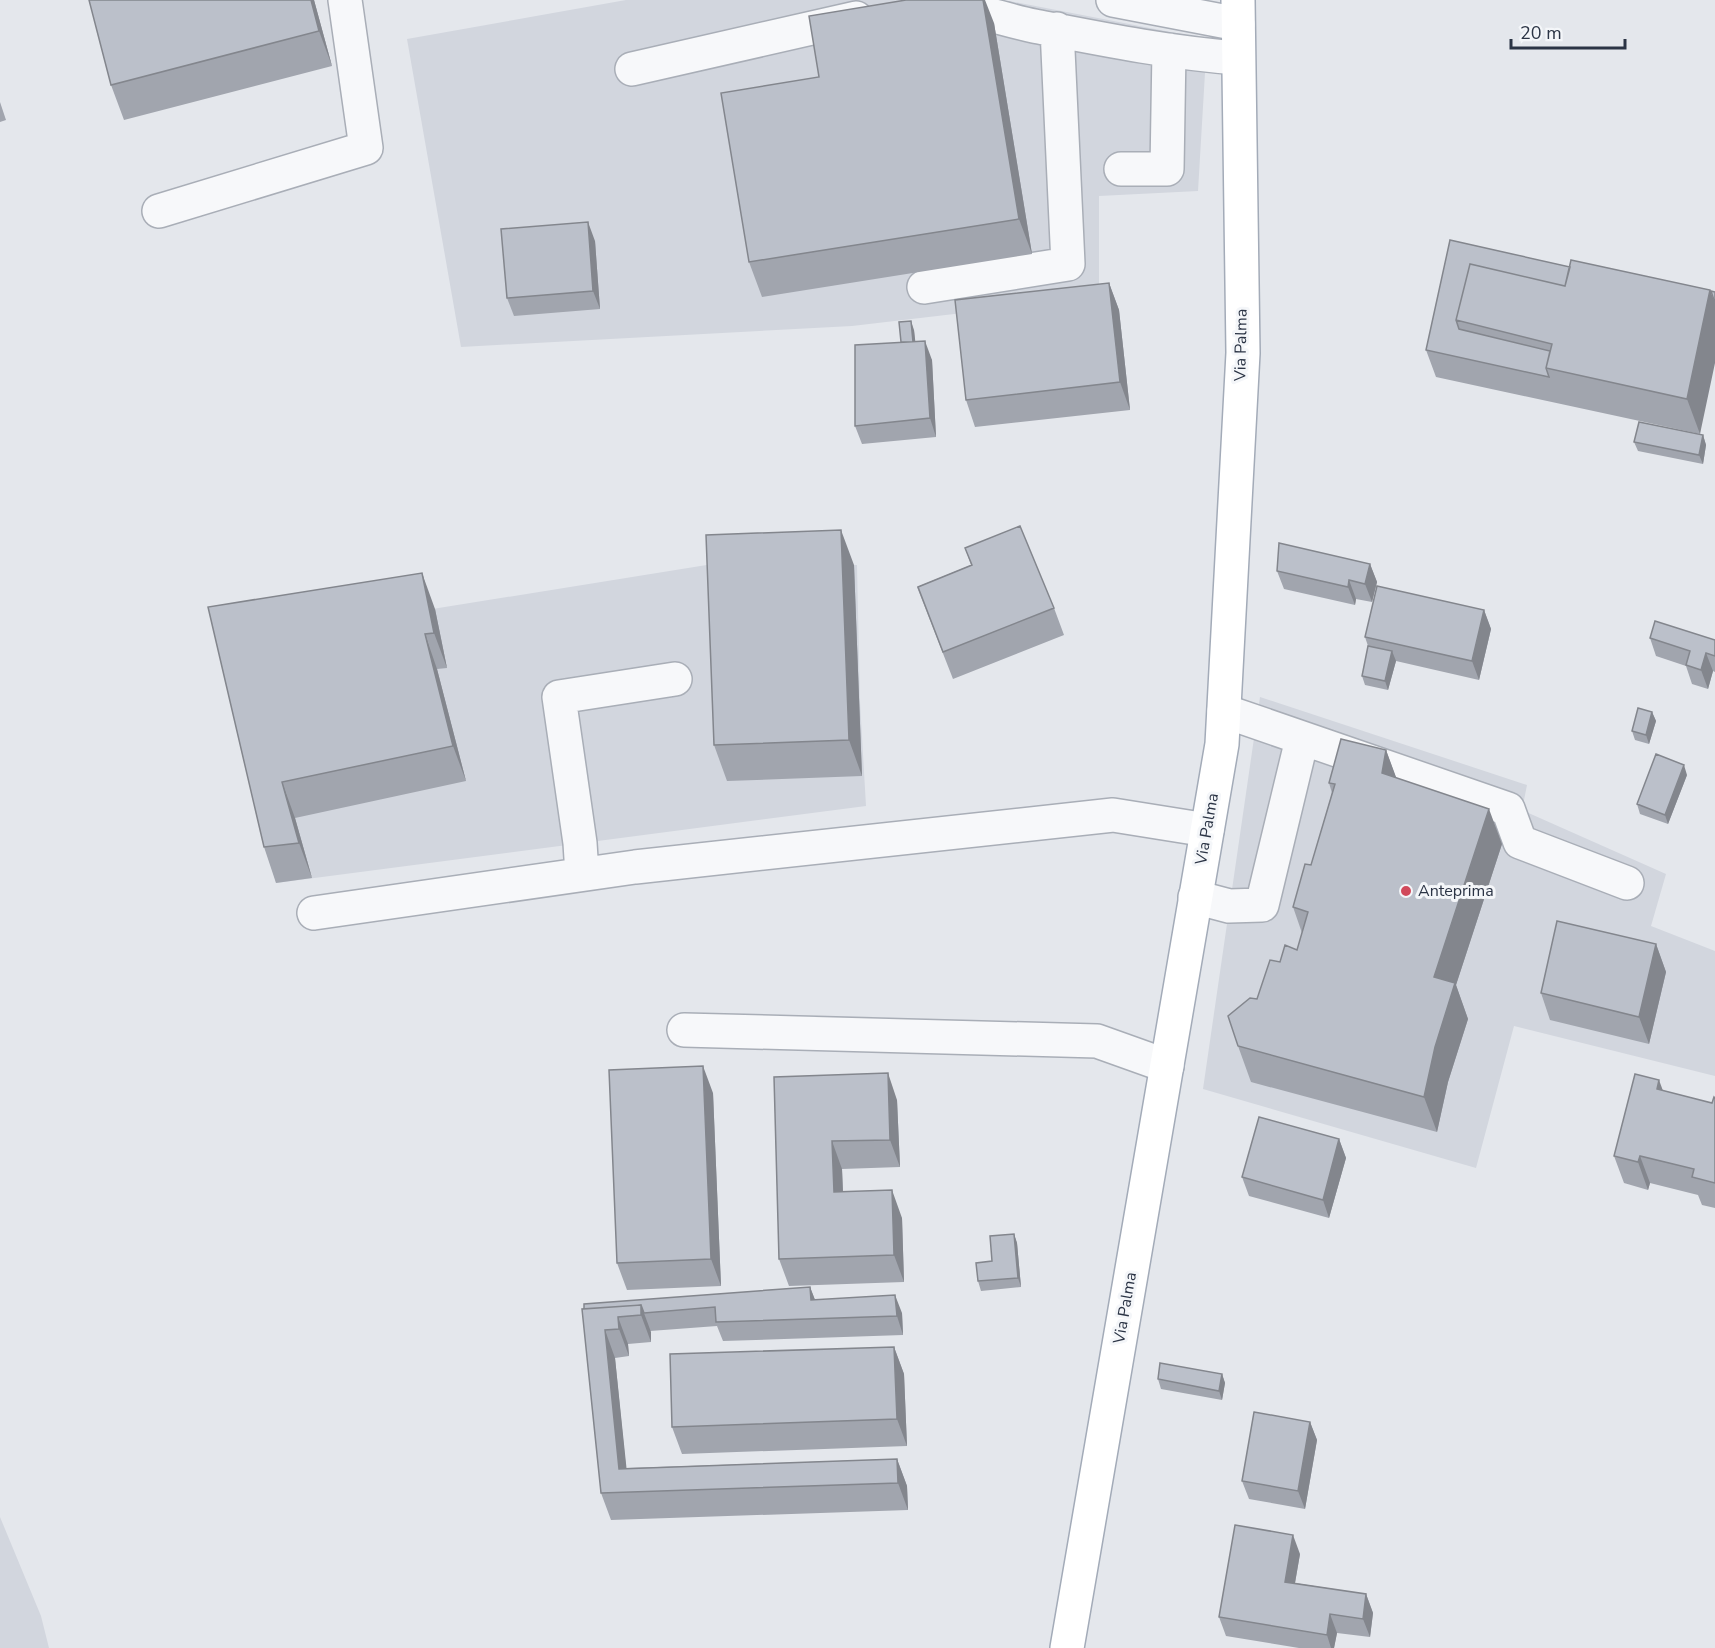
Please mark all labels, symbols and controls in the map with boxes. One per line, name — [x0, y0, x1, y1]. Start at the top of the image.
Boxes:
scale bar — [1511, 12, 1625, 50]
text: 20 m — [1520, 21, 1562, 45]
street label: Via Palma — [1229, 309, 1253, 382]
street label: Via Palma — [1190, 791, 1224, 868]
place label: Anteprima — [1418, 880, 1494, 902]
marker: Anteprima — [1399, 884, 1413, 898]
street label: Via Palma — [1108, 1270, 1142, 1347]

